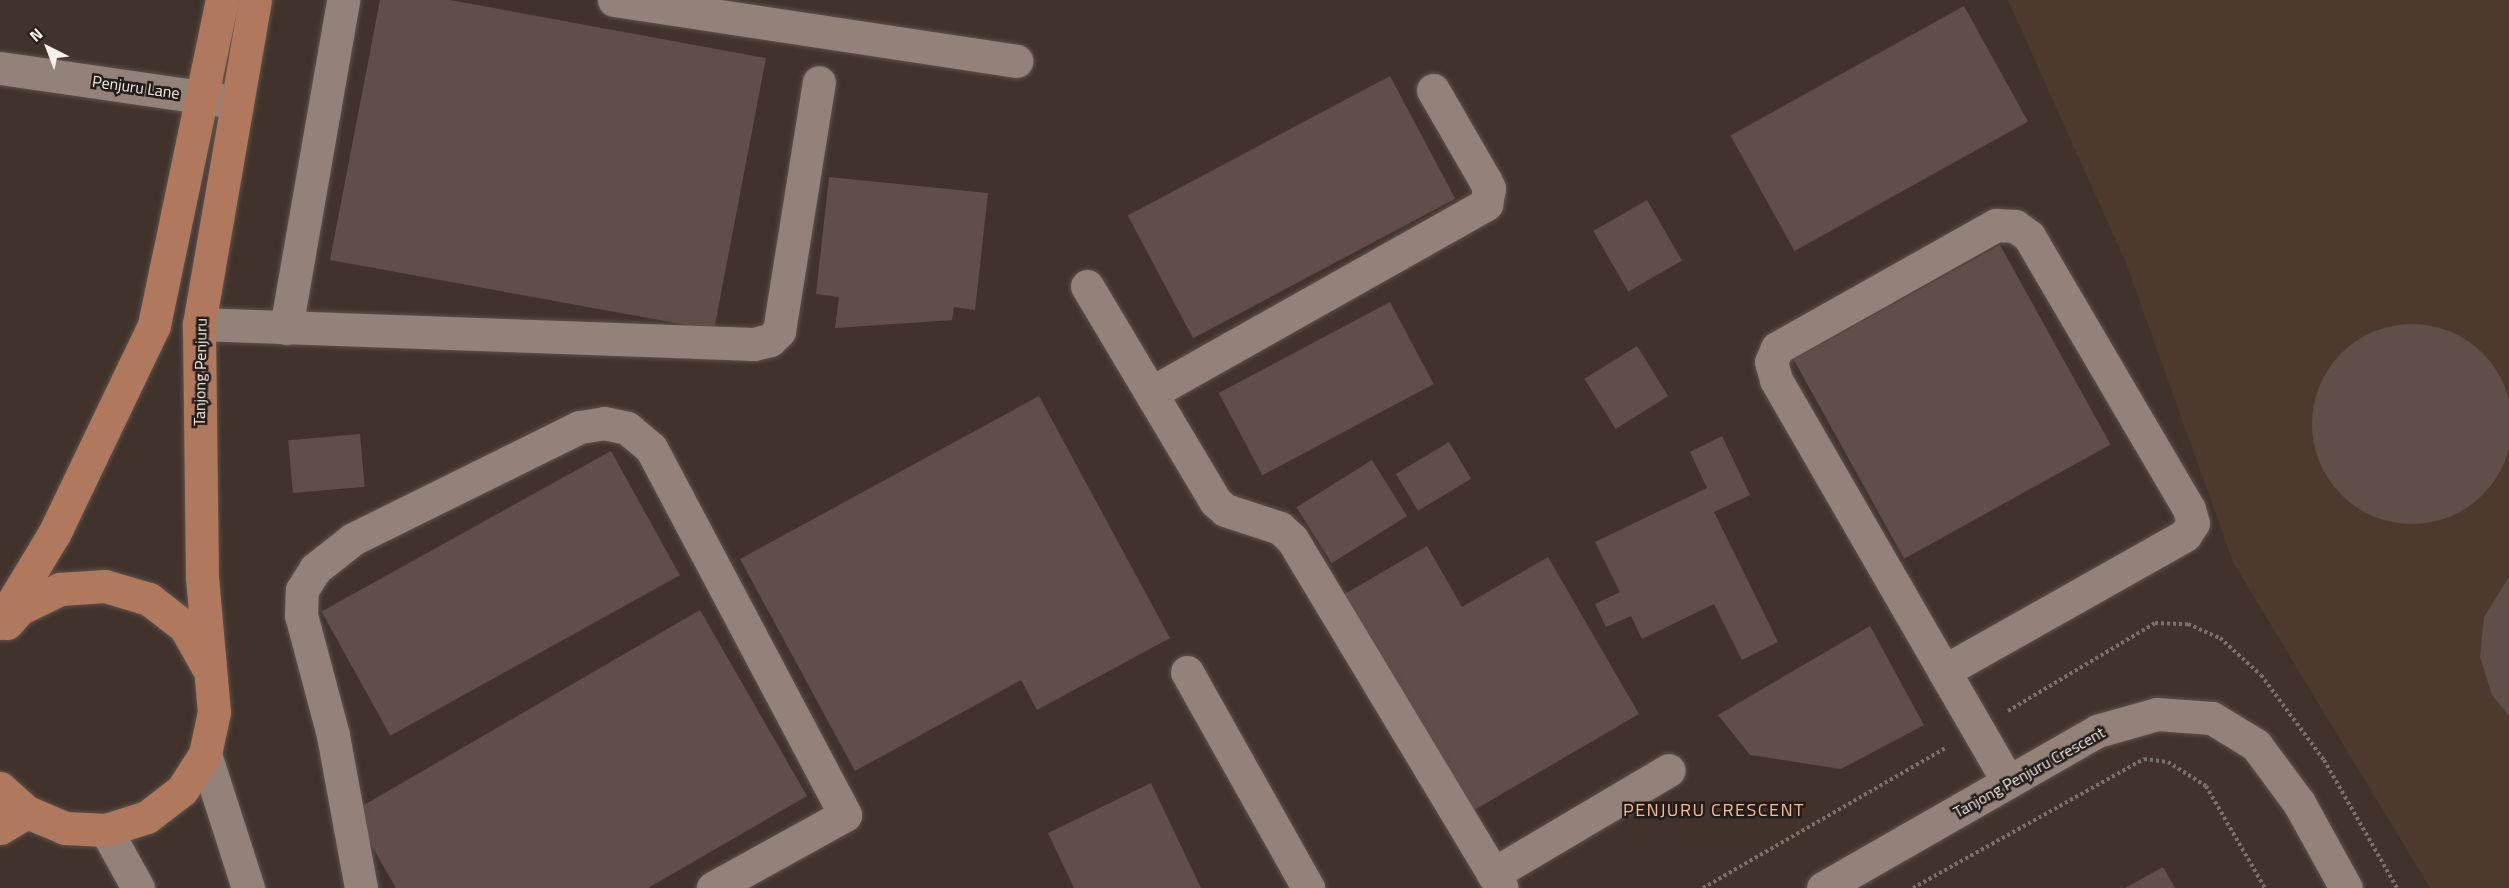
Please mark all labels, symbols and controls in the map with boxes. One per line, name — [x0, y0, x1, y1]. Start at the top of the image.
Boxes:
north arrow — [18, 18, 78, 78]
text: N — [24, 22, 48, 47]
street label: Penjuru Lane — [91, 71, 181, 103]
street label: Tanjong Penjuru — [189, 318, 211, 426]
street label: Tanjong Penjuru Crescent — [1950, 722, 2108, 822]
district label: PENJURU CRESCENT — [1623, 799, 1805, 821]

